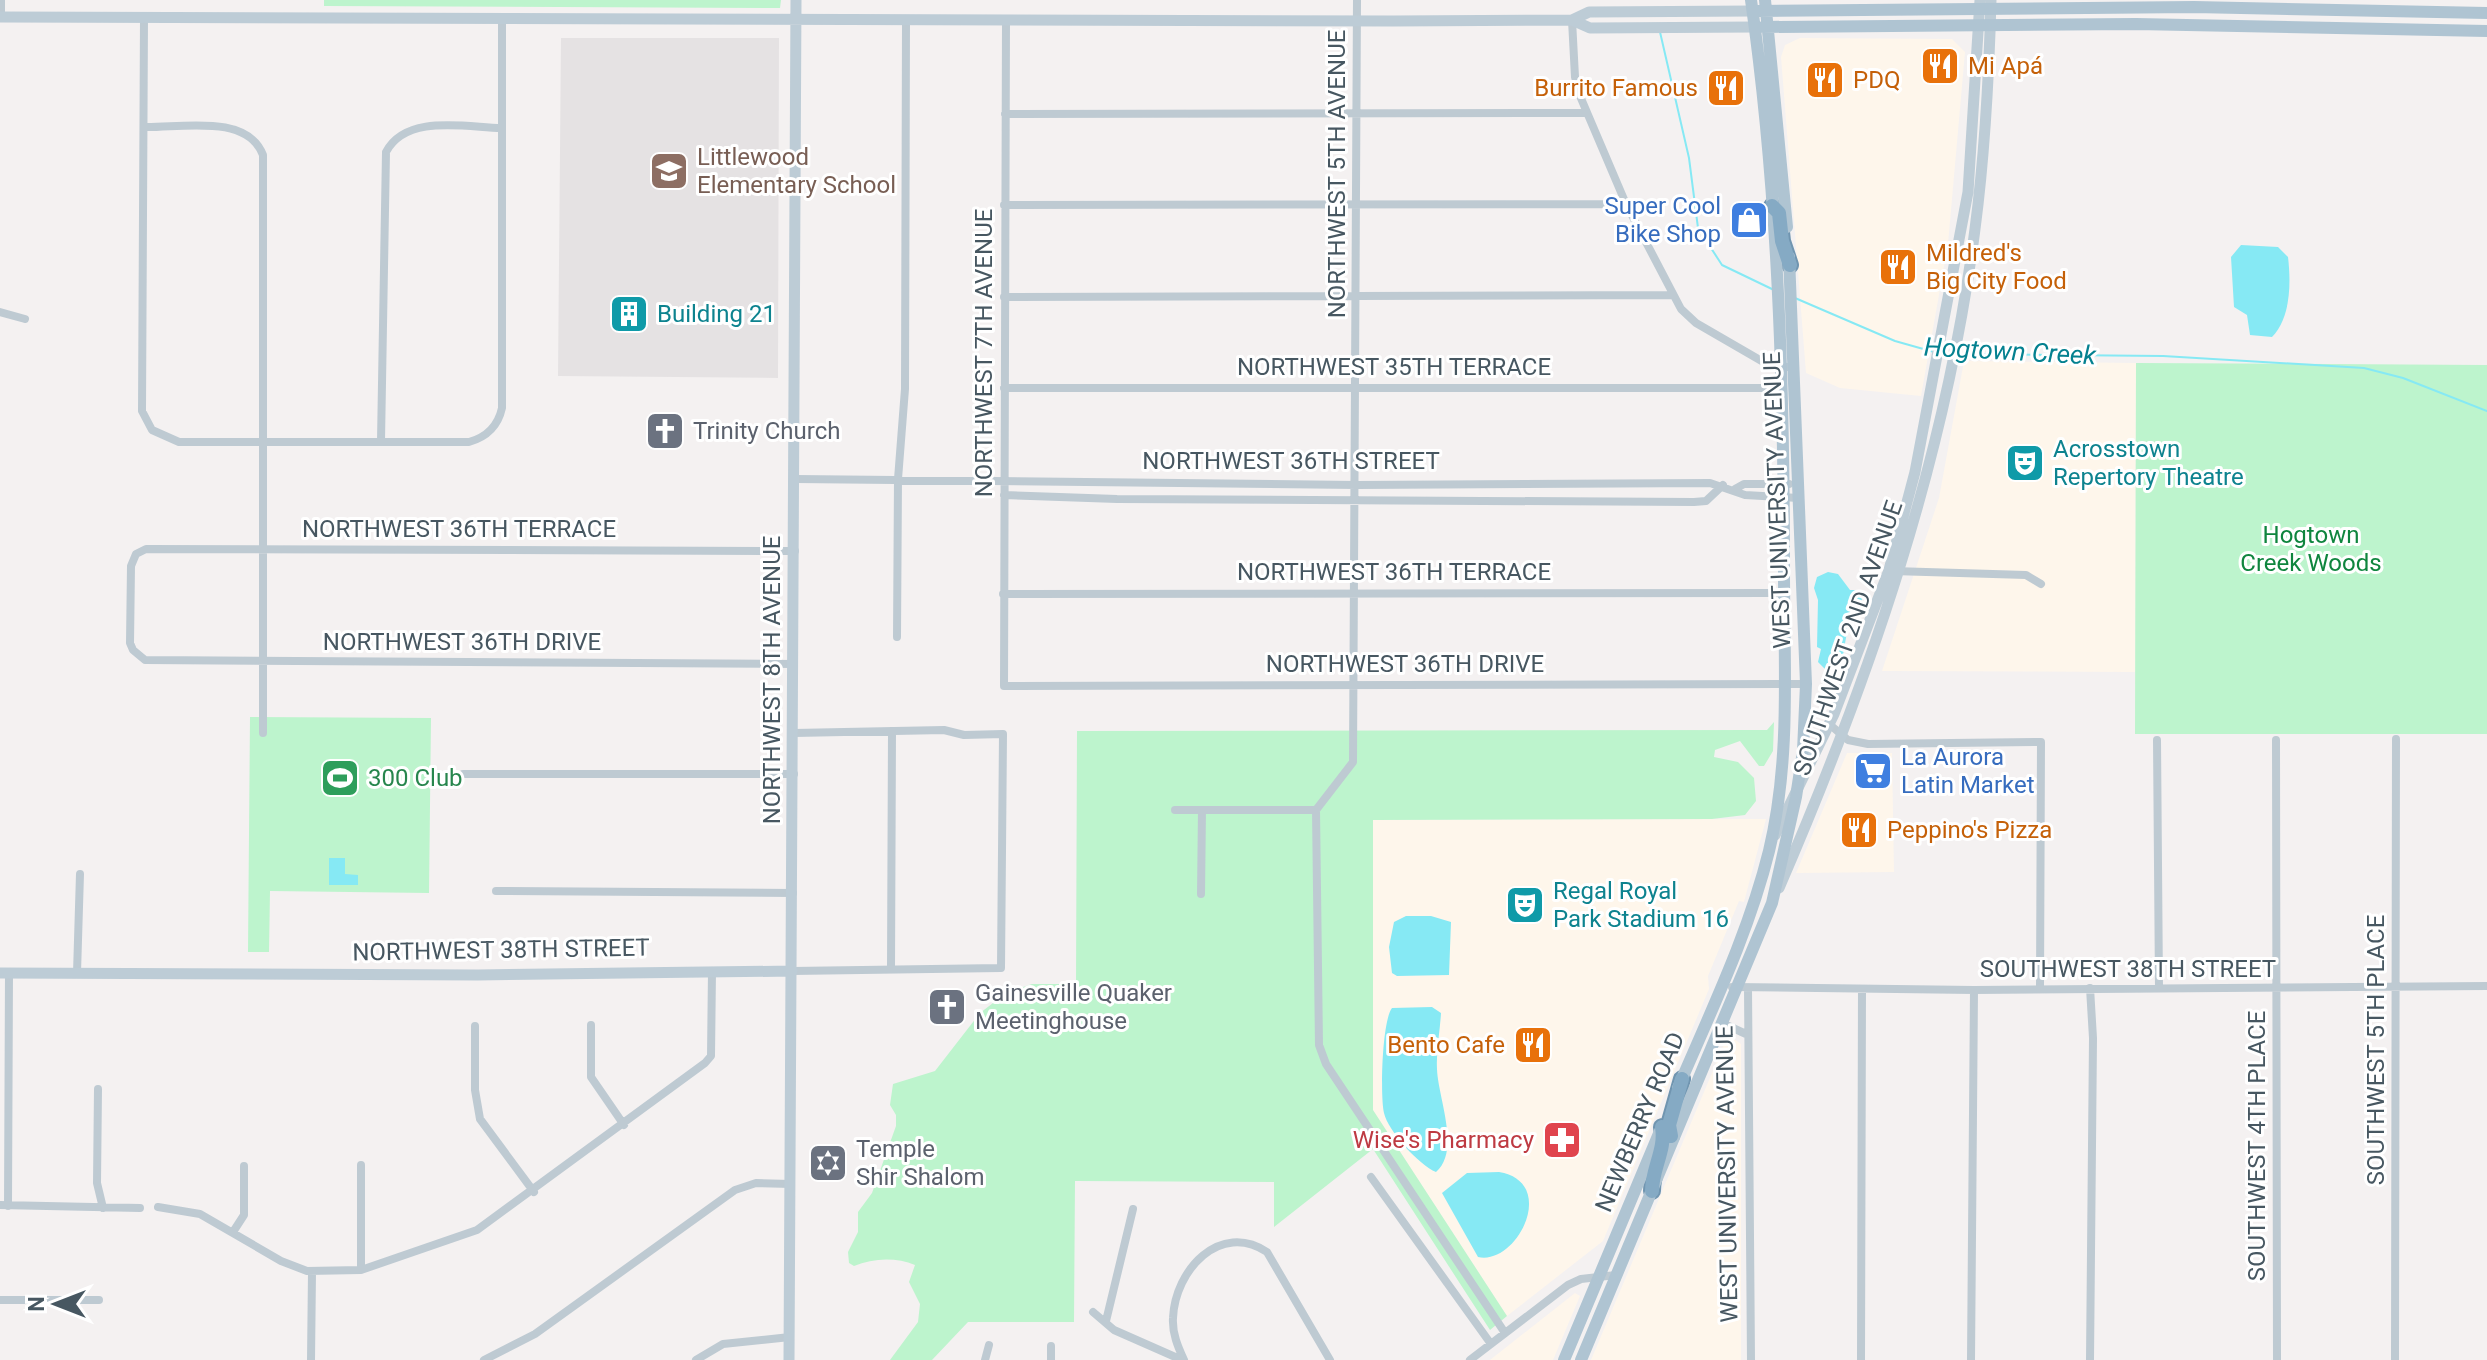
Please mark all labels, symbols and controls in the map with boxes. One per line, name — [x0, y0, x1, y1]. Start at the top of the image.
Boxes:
street label: NORTHWEST 5TH AVENUE — [1323, 30, 1351, 318]
restaurant icon: Mi Apá — [1919, 45, 1961, 87]
place label: Mi Apá — [1968, 52, 2043, 80]
restaurant icon: PDQ — [1804, 59, 1846, 101]
place label: PDQ — [1853, 66, 1900, 94]
restaurant icon: Burrito Famous — [1705, 67, 1747, 109]
place label: Burrito Famous — [1534, 74, 1698, 102]
place label: Littlewood Elementary School — [697, 143, 896, 199]
school or university icon: Littlewood Elementary School — [648, 150, 690, 192]
place label: Super Cool Bike Shop — [1604, 192, 1721, 248]
shop icon: Super Cool Bike Shop — [1728, 199, 1770, 241]
street label: NORTHWEST 7TH AVENUE — [970, 209, 998, 497]
place label: Mildred's Big City Food — [1926, 239, 2067, 295]
restaurant icon: Mildred's Big City Food — [1877, 246, 1919, 288]
building icon: Building 21 — [608, 293, 650, 335]
place label: Building 21 — [657, 300, 776, 328]
water label: Hogtown Creek — [1923, 332, 2098, 371]
street label: WEST UNIVERSITY AVENUE — [1758, 351, 1796, 649]
street label: NORTHWEST 35TH TERRACE — [1237, 353, 1551, 381]
church icon: Trinity Church — [644, 410, 686, 452]
place label: Trinity Church — [693, 417, 840, 445]
place label: Acrosstown Repertory Theatre — [2053, 435, 2244, 491]
theatre icon: Acrosstown Repertory Theatre — [2004, 442, 2046, 484]
street label: NORTHWEST 36TH STREET — [1142, 447, 1440, 475]
street label: SOUTHWEST 2ND AVENUE — [1788, 497, 1908, 779]
street label: NORTHWEST 36TH TERRACE — [302, 515, 616, 543]
park label: Hogtown Creek Woods — [2240, 521, 2382, 577]
street label: NORTHWEST 8TH AVENUE — [758, 536, 786, 824]
street label: NORTHWEST 36TH TERRACE — [1237, 558, 1551, 586]
street label: NORTHWEST 36TH DRIVE — [323, 628, 601, 656]
street label: NORTHWEST 36TH DRIVE — [1266, 650, 1544, 678]
place label: La Aurora Latin Market — [1901, 743, 2035, 799]
supermarket icon: La Aurora Latin Market — [1852, 750, 1894, 792]
sports icon: 300 Club — [319, 757, 361, 799]
place label: 300 Club — [368, 764, 463, 792]
restaurant icon: Peppino's Pizza — [1838, 809, 1880, 851]
place label: Peppino's Pizza — [1887, 816, 2052, 844]
place label: Regal Royal Park Stadium 16 — [1553, 877, 1729, 933]
theatre icon: Regal Royal Park Stadium 16 — [1504, 884, 1546, 926]
street label: SOUTHWEST 5TH PLACE — [2362, 915, 2390, 1185]
street label: NORTHWEST 38TH STREET — [352, 933, 650, 967]
street label: SOUTHWEST 38TH STREET — [1980, 955, 2276, 983]
place label: Gainesville Quaker Meetinghouse — [975, 979, 1172, 1035]
church icon: Gainesville Quaker Meetinghouse — [926, 986, 968, 1028]
street label: SOUTHWEST 4TH PLACE — [2243, 1011, 2271, 1281]
restaurant icon: Bento Cafe — [1512, 1024, 1554, 1066]
street label: WEST UNIVERSITY AVENUE — [1710, 1025, 1744, 1323]
street label: NEWBERRY ROAD — [1590, 1028, 1690, 1216]
place label: Bento Cafe — [1387, 1031, 1505, 1059]
pharmacy icon: Wise's Pharmacy — [1541, 1119, 1583, 1161]
place label: Wise's Pharmacy — [1353, 1126, 1535, 1154]
place label: Temple Shir Shalom — [856, 1135, 984, 1191]
synagogue icon: Temple Shir Shalom — [807, 1142, 849, 1184]
north arrow — [16, 1264, 96, 1344]
text: N — [24, 1296, 49, 1312]

